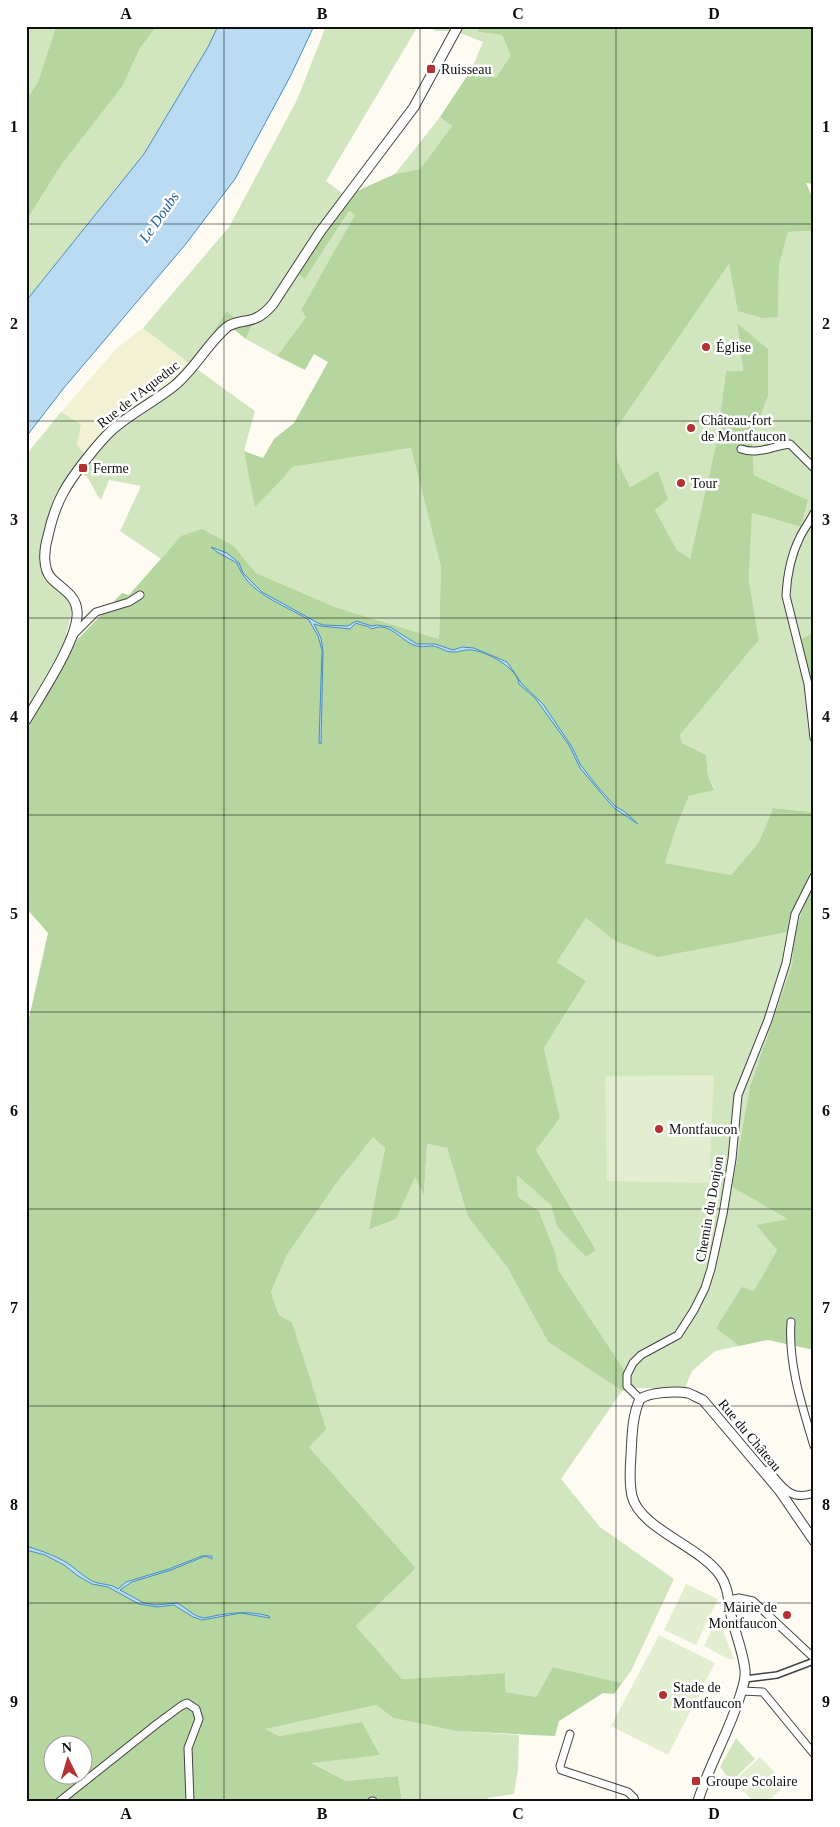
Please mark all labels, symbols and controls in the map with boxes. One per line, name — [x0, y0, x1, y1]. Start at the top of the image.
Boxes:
text: A — [120, 5, 132, 22]
text: B — [317, 5, 328, 22]
text: C — [512, 5, 524, 22]
text: D — [708, 5, 720, 22]
place label: Ruisseau — [441, 62, 492, 77]
marker: Ruisseau — [425, 63, 437, 75]
text: 1 — [10, 118, 18, 135]
text: 1 — [822, 118, 830, 135]
water label: Le Doubs — [135, 189, 182, 246]
text: 2 — [10, 315, 18, 332]
text: 2 — [822, 315, 830, 332]
place label: Église — [716, 339, 751, 355]
marker: Église — [700, 341, 712, 353]
street label: Rue de l'Aqueduc — [94, 358, 182, 431]
place label: Château-fort de Montfaucon — [701, 413, 786, 444]
marker: Château-fort de Montfaucon — [685, 422, 697, 434]
place label: Ferme — [93, 461, 129, 476]
marker: Ferme — [77, 462, 89, 474]
place label: Tour — [691, 476, 718, 491]
marker: Tour — [675, 477, 687, 489]
text: 3 — [10, 511, 18, 528]
text: 3 — [822, 511, 830, 528]
text: 4 — [10, 708, 18, 725]
text: 4 — [822, 708, 830, 725]
text: 5 — [10, 905, 18, 922]
text: 5 — [822, 905, 830, 922]
text: 6 — [10, 1102, 18, 1119]
text: 6 — [822, 1102, 830, 1119]
place label: Montfaucon — [669, 1122, 737, 1137]
marker: Montfaucon — [653, 1123, 665, 1135]
street label: Chemin du Donjon — [693, 1155, 726, 1263]
text: 7 — [10, 1299, 18, 1316]
text: 7 — [822, 1299, 830, 1316]
street label: Rue du Château — [715, 1396, 784, 1474]
text: 8 — [10, 1496, 18, 1513]
text: 8 — [822, 1496, 830, 1513]
place label: Mairie de Montfaucon — [709, 1600, 777, 1631]
marker: Mairie de Montfaucon — [781, 1609, 793, 1621]
place label: Stade de Montfaucon — [673, 1680, 741, 1711]
marker: Stade de Montfaucon — [657, 1689, 669, 1701]
text: 9 — [10, 1693, 18, 1710]
text: 9 — [822, 1693, 830, 1710]
north arrow — [42, 1734, 92, 1784]
text: N — [61, 1740, 73, 1755]
place label: Groupe Scolaire — [706, 1774, 797, 1789]
marker: Groupe Scolaire — [690, 1775, 702, 1787]
text: A — [120, 1805, 132, 1822]
text: B — [317, 1805, 328, 1822]
text: C — [512, 1805, 524, 1822]
text: D — [708, 1805, 720, 1822]

